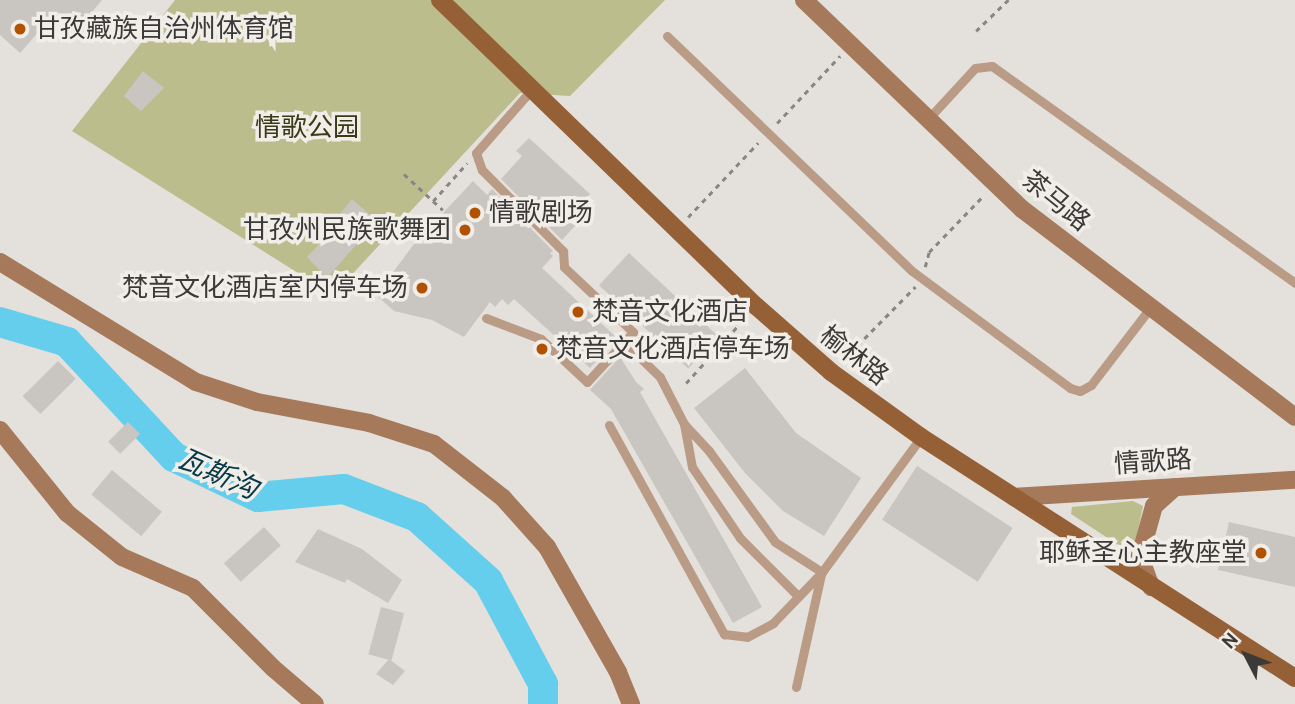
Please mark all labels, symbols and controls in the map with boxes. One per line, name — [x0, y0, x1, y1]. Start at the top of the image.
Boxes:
place label: 甘孜藏族自治州体育馆 — [34, 13, 294, 45]
marker: 甘孜藏族自治州体育馆 — [12, 21, 28, 37]
park label: 情歌公园 — [255, 112, 359, 144]
street label: 茶马路 — [1016, 164, 1096, 238]
place label: 情歌剧场 — [489, 197, 593, 229]
marker: 情歌剧场 — [467, 205, 483, 221]
place label: 甘孜州民族歌舞团 — [243, 214, 451, 246]
marker: 甘孜州民族歌舞团 — [457, 222, 473, 238]
place label: 梵音文化酒店室内停车场 — [122, 272, 408, 304]
marker: 梵音文化酒店室内停车场 — [414, 280, 430, 296]
place label: 梵音文化酒店 — [592, 296, 748, 328]
marker: 梵音文化酒店 — [570, 304, 586, 320]
street label: 榆林路 — [814, 320, 894, 392]
place label: 梵音文化酒店停车场 — [556, 333, 790, 365]
marker: 梵音文化酒店停车场 — [534, 341, 550, 357]
water label: 瓦斯沟 — [173, 441, 263, 505]
street label: 情歌路 — [1113, 444, 1193, 480]
place label: 耶稣圣心主教座堂 — [1039, 537, 1247, 569]
marker: 耶稣圣心主教座堂 — [1253, 545, 1269, 561]
north arrow — [1211, 620, 1281, 690]
text: N — [1217, 628, 1243, 653]

